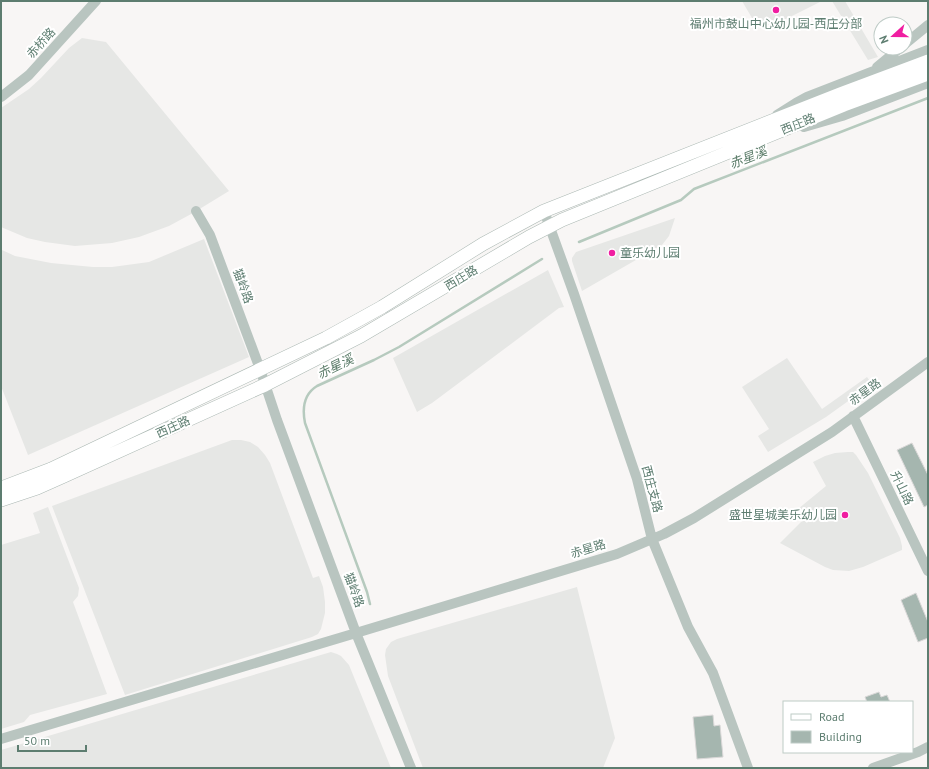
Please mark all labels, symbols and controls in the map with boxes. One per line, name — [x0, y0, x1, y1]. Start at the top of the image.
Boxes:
marker: 福州市鼓山中心幼儿园-西庄分部 — [771, 5, 781, 15]
place label: 福州市鼓山中心幼儿园-西庄分部 — [690, 16, 862, 31]
north arrow — [873, 16, 913, 56]
street label: 赤桥路 — [23, 24, 58, 61]
text: N — [876, 34, 891, 45]
street label: 西庄路 — [778, 110, 817, 137]
water label: 赤星溪 — [727, 142, 771, 172]
place label: 童乐幼儿园 — [620, 245, 680, 260]
marker: 童乐幼儿园 — [607, 248, 617, 258]
street label: 西庄路 — [441, 262, 480, 293]
street label: 猫岭路 — [230, 266, 257, 305]
water label: 赤星溪 — [314, 349, 358, 383]
street label: 赤星路 — [846, 375, 884, 408]
street label: 西庄路 — [153, 412, 192, 441]
street label: 西庄支路 — [639, 464, 666, 514]
street label: 升山路 — [888, 468, 917, 507]
place label: 盛世星城美乐幼儿园 — [729, 507, 837, 522]
marker: 盛世星城美乐幼儿园 — [840, 510, 850, 520]
street label: 赤星路 — [568, 536, 607, 561]
street label: 猫岭路 — [341, 570, 368, 609]
legend — [783, 701, 913, 753]
text: Road — [819, 709, 844, 724]
scale bar — [18, 727, 86, 753]
text: Building — [819, 729, 862, 744]
text: 50 m — [24, 733, 50, 748]

